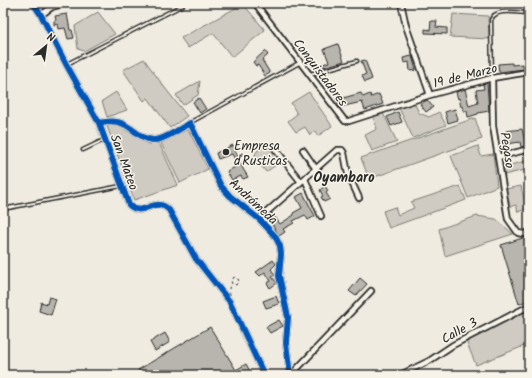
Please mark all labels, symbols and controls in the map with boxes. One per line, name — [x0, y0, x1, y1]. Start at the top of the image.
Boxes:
north arrow — [26, 26, 66, 66]
text: N — [43, 29, 58, 48]
street label: Conquistadores — [287, 34, 353, 112]
street label: 19 de Marzo — [431, 58, 500, 95]
street label: Pegaso — [493, 131, 520, 170]
street label: San Mateo — [104, 132, 143, 194]
place label: Empresa d'Rusticas — [234, 136, 288, 172]
marker: Empresa d'Rusticas — [221, 147, 231, 157]
district label: Oyambaro — [313, 167, 375, 189]
street label: Andrómeda — [224, 174, 282, 230]
street label: Calle 3 — [438, 313, 482, 350]

